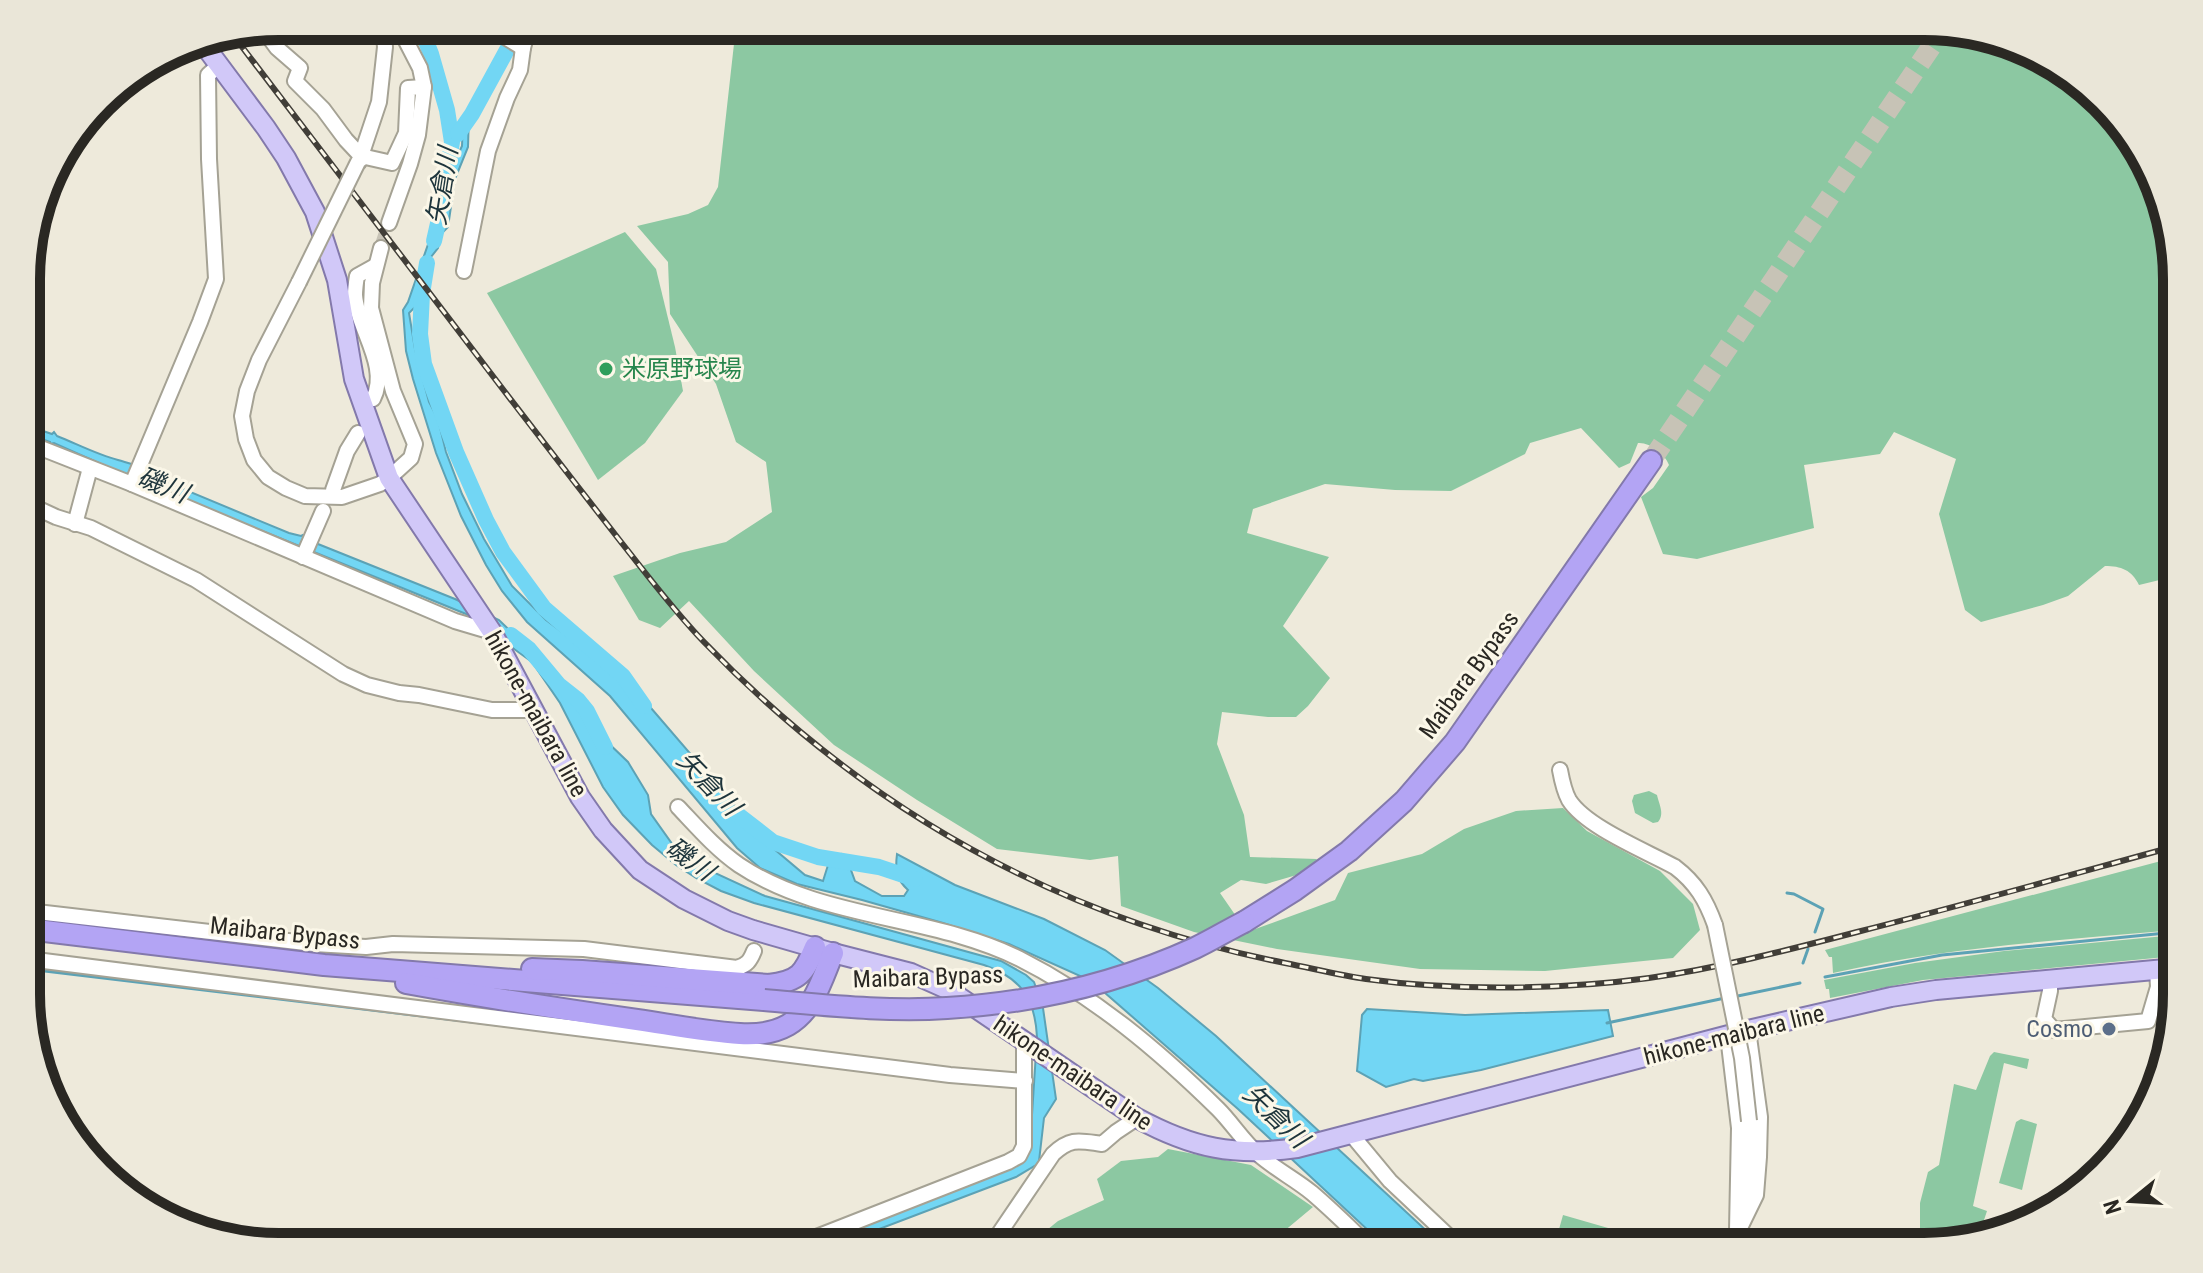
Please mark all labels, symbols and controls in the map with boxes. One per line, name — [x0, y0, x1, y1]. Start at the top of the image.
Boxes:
water label: 矢倉川 — [421, 142, 463, 227]
place label: 米原野球場 — [622, 355, 742, 383]
marker: 米原野球場 — [597, 360, 615, 378]
water label: 磯川 — [133, 461, 196, 510]
street label: Maibara Bypass — [1413, 606, 1525, 744]
street label: hikone-maibara line — [479, 626, 593, 802]
water label: 矢倉川 — [671, 745, 749, 824]
water label: 磯川 — [660, 832, 722, 888]
street label: Maibara Bypass — [209, 911, 361, 955]
street label: Maibara Bypass — [852, 960, 1004, 994]
street label: hikone-maibara line — [1641, 999, 1827, 1071]
street label: hikone-maibara line — [989, 1010, 1157, 1136]
place label: Cosmo — [2026, 1015, 2093, 1043]
marker: Cosmo — [2100, 1020, 2118, 1038]
water label: 矢倉川 — [1238, 1078, 1317, 1156]
north arrow — [2091, 1161, 2171, 1241]
text: N — [2098, 1197, 2126, 1217]

